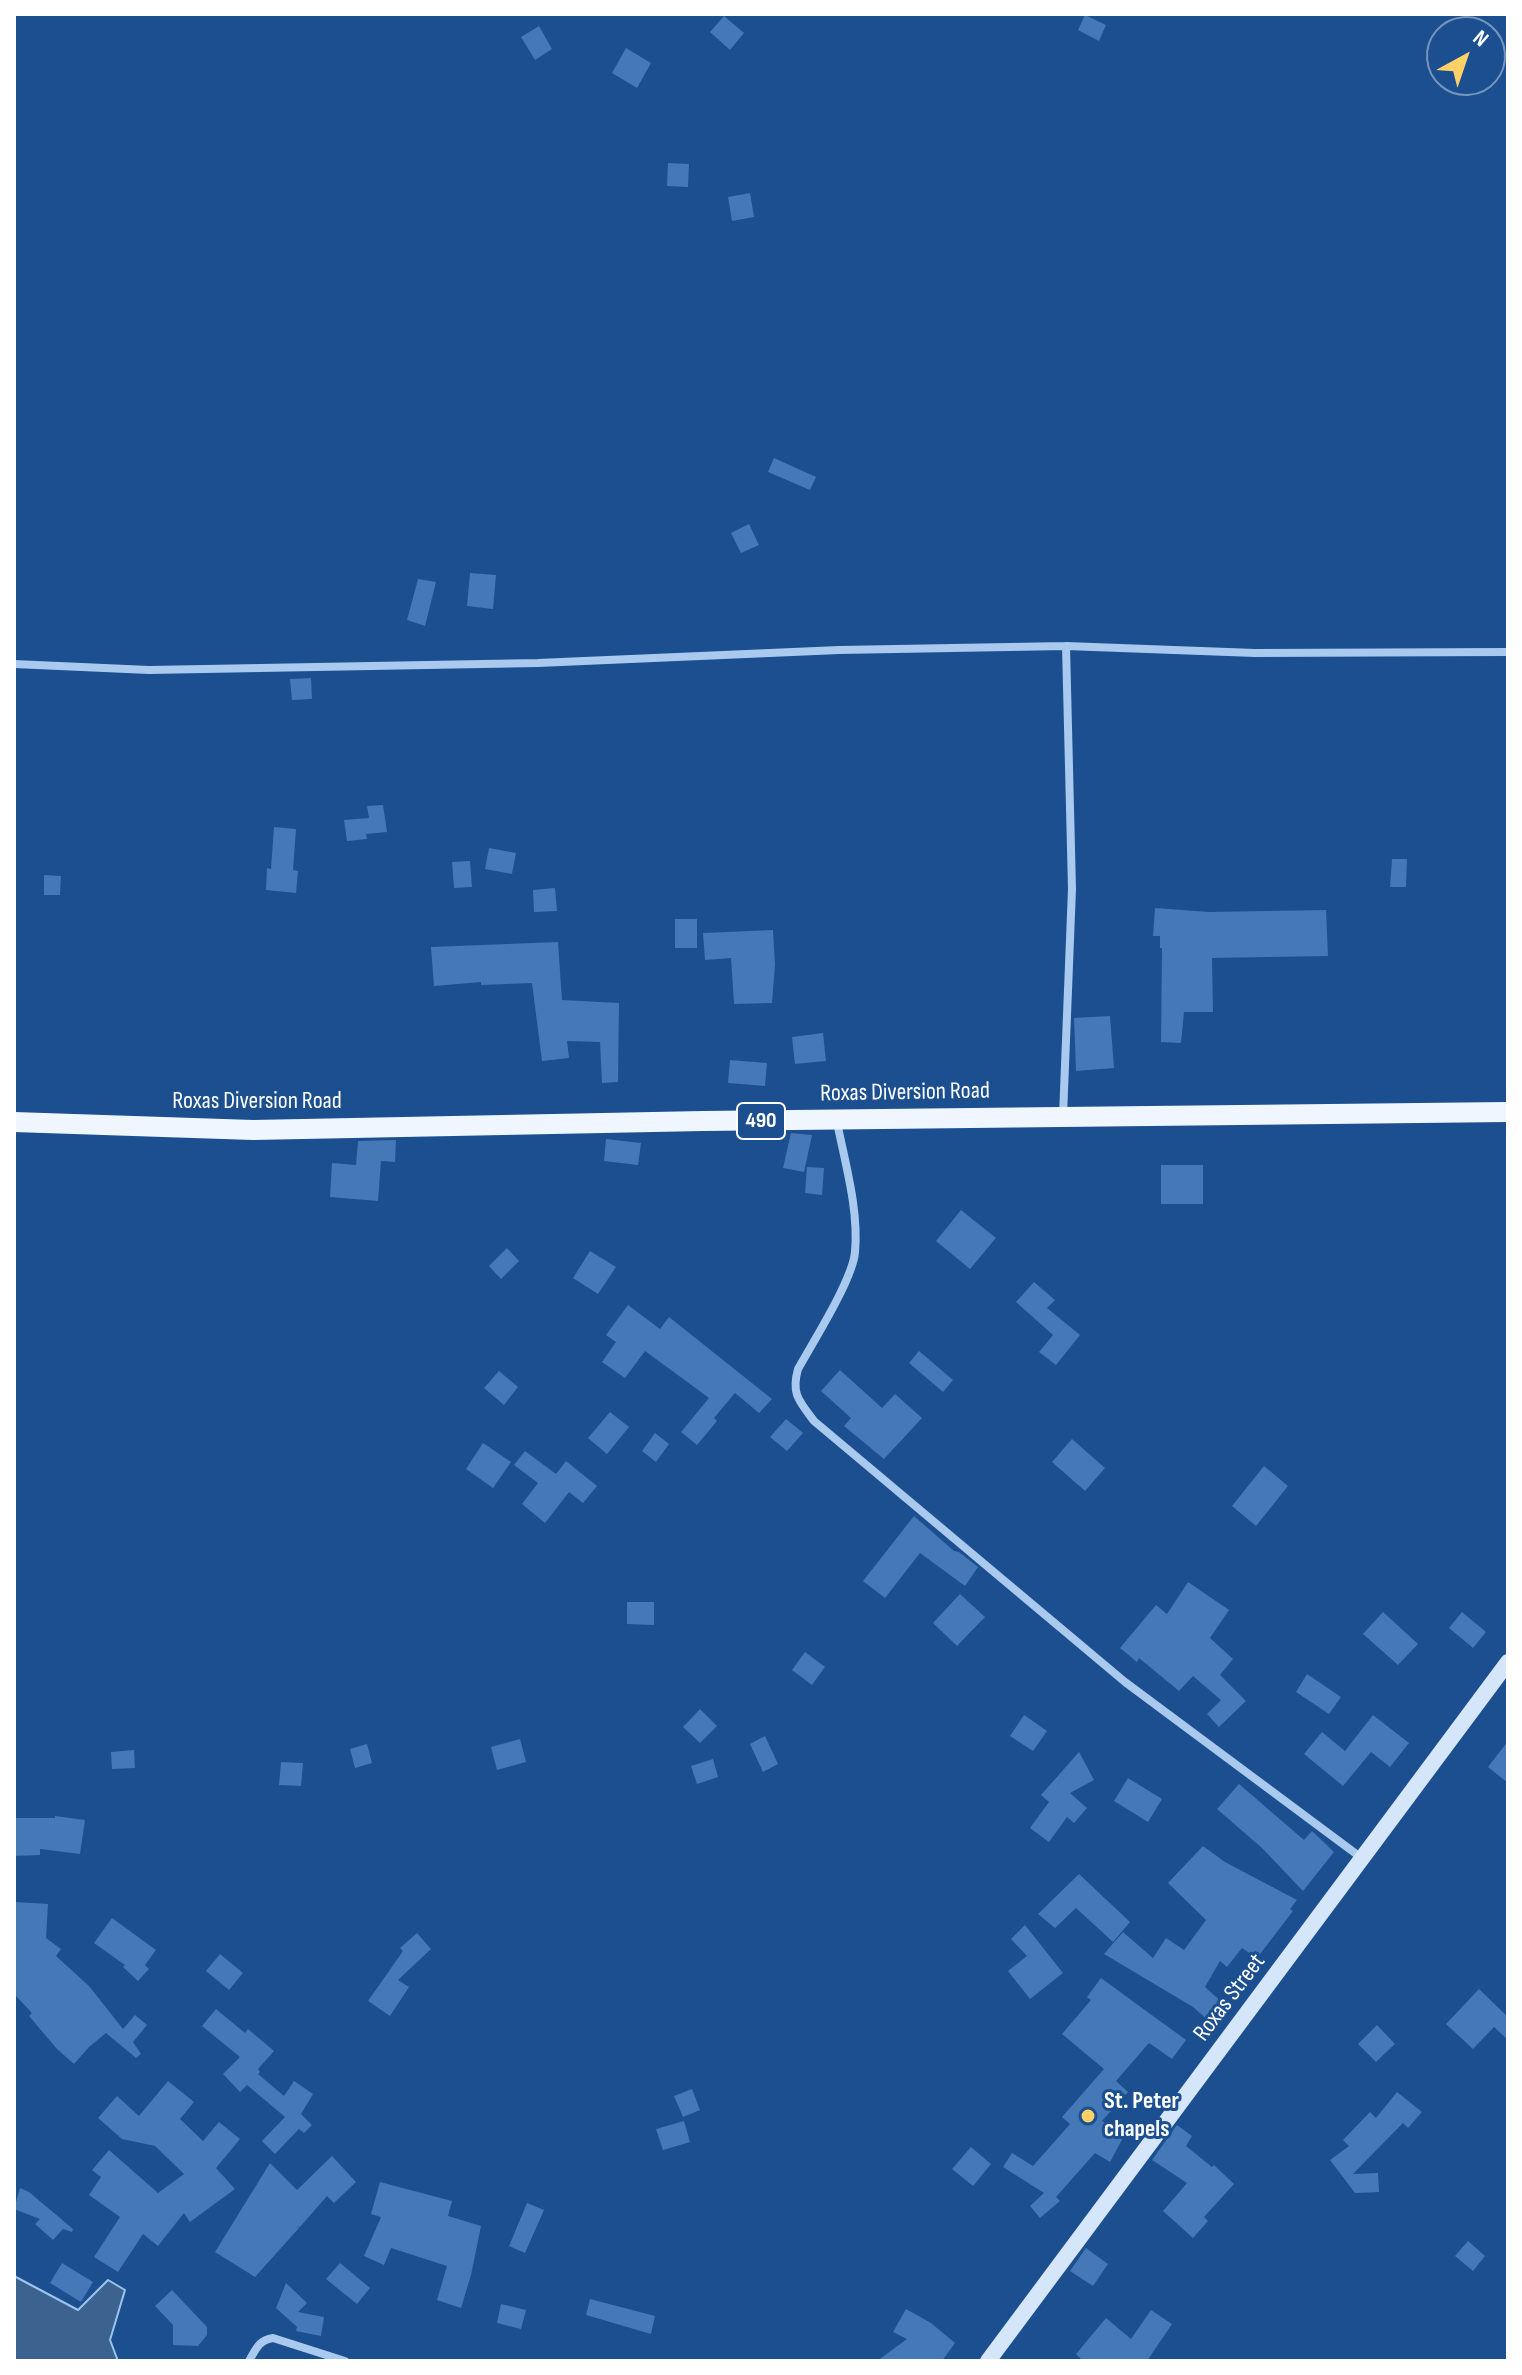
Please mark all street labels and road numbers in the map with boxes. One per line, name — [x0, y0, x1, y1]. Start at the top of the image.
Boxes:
street label: Roxas Diversion Road — [820, 1077, 990, 1109]
street label: Roxas Diversion Road — [172, 1088, 342, 1116]
road number: 490 — [737, 1103, 785, 1139]
street label: Roxas Street — [1188, 1949, 1272, 2047]

